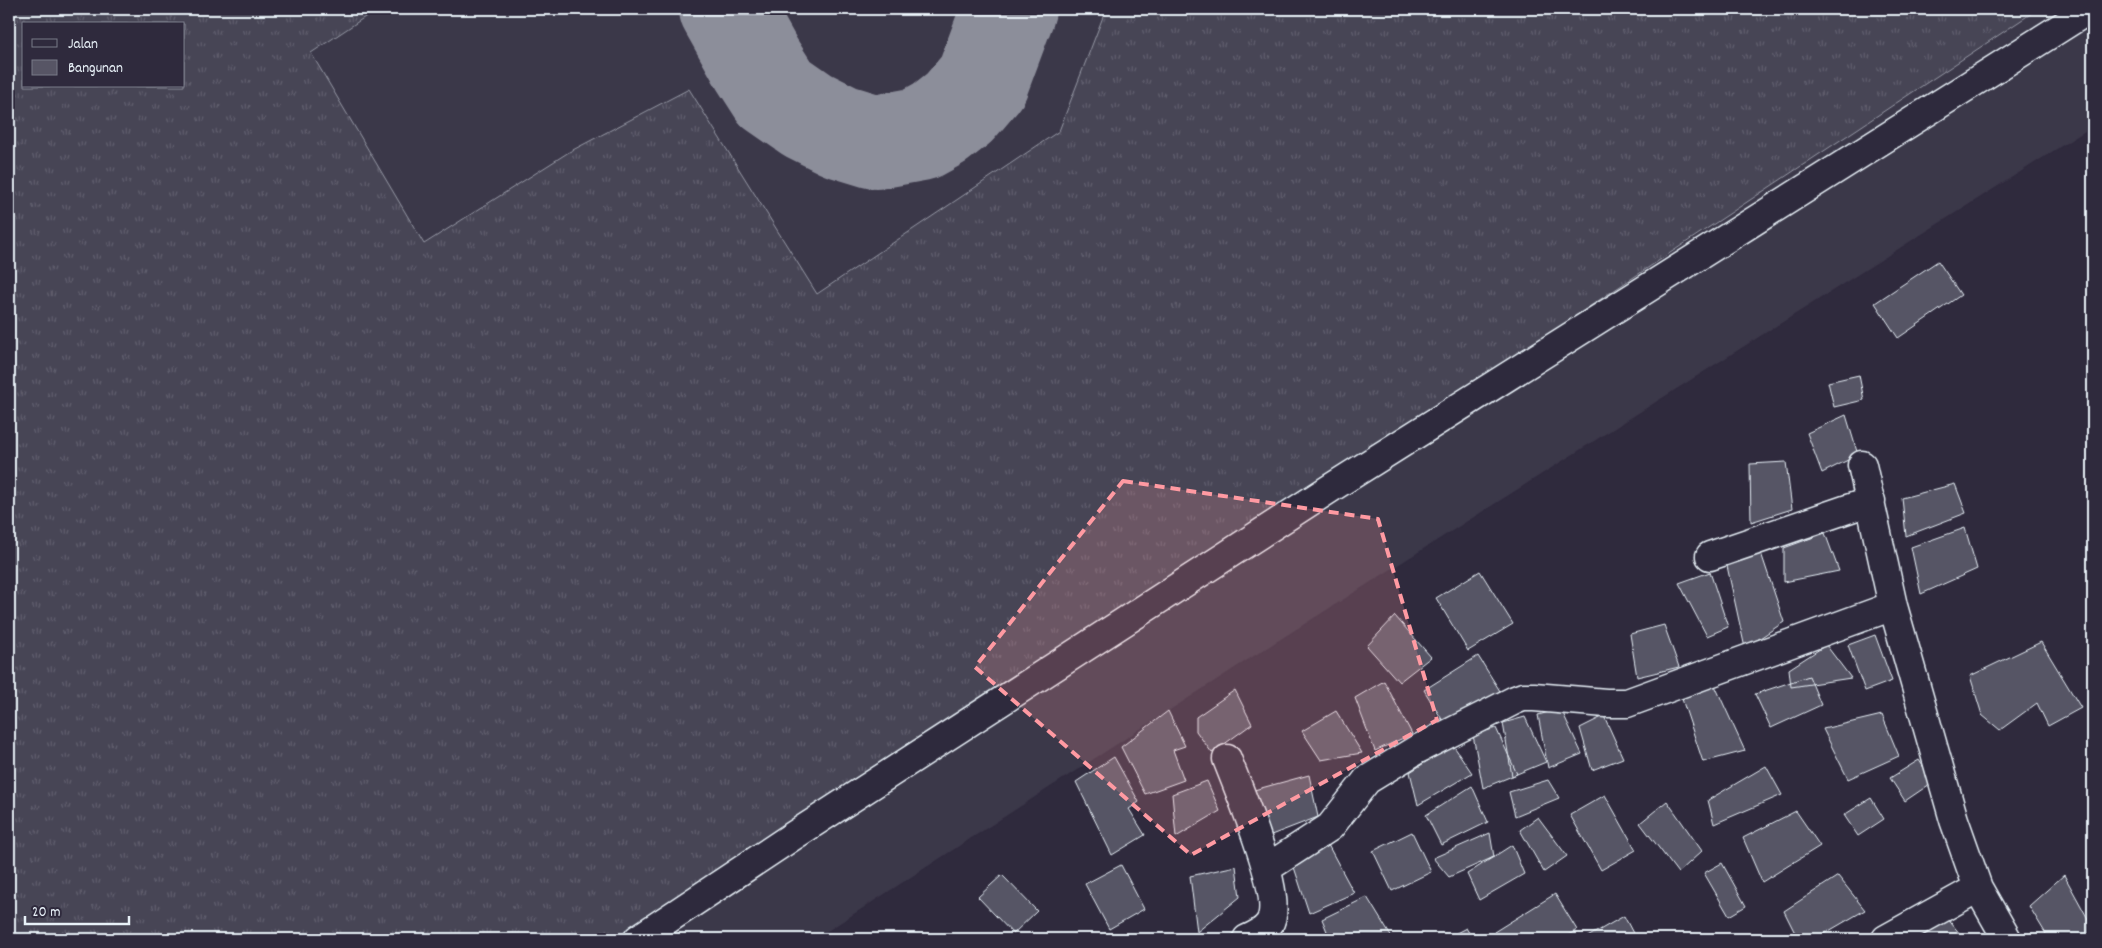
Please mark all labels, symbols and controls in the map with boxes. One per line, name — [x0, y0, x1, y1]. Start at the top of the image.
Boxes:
legend — [22, 22, 185, 88]
text: Jalan — [68, 34, 98, 56]
text: Bangunan — [68, 58, 123, 80]
scale bar — [25, 893, 129, 925]
text: 20 m — [32, 902, 60, 924]

